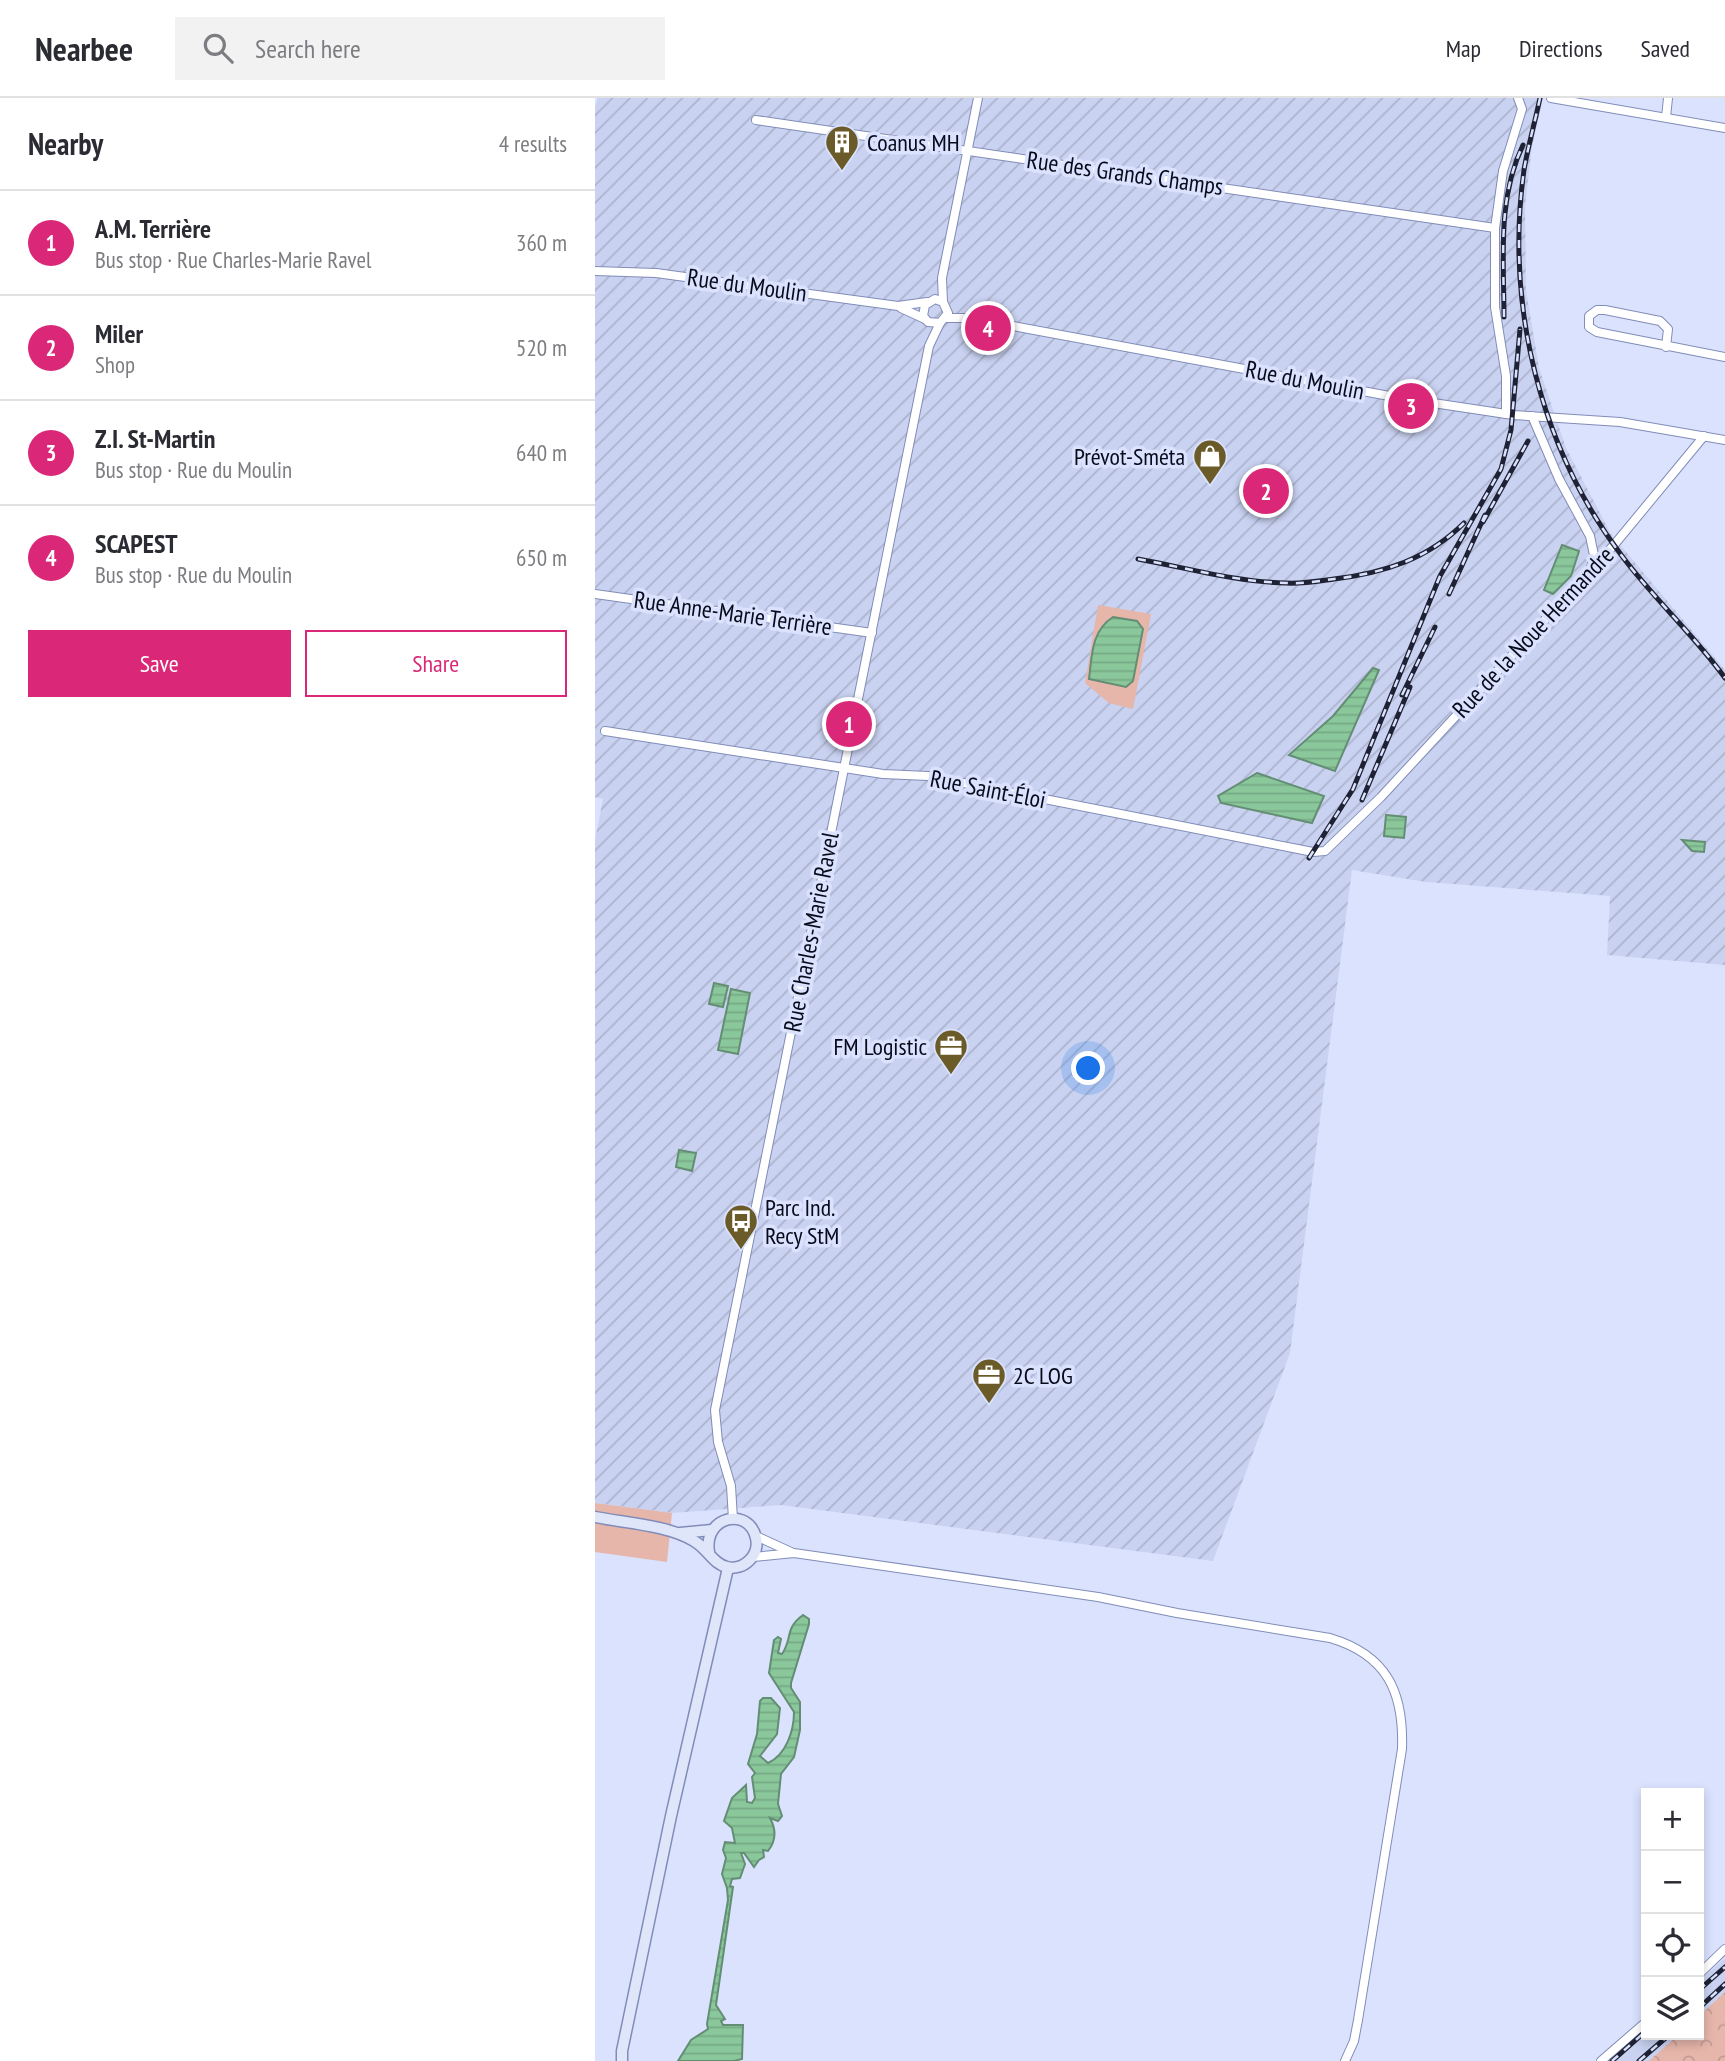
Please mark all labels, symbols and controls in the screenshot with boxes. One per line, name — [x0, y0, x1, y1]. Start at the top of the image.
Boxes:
search box — [175, 17, 665, 80]
text: Nearbee — [35, 27, 133, 70]
icon: search — [199, 29, 237, 67]
text: Search here — [255, 32, 361, 65]
text: Map — [1446, 33, 1481, 64]
text: Directions — [1519, 33, 1603, 64]
text: Saved — [1641, 33, 1690, 64]
building icon: Coanus MH — [823, 123, 861, 172]
text: Nearby — [28, 124, 103, 163]
place label: Coanus MH — [867, 127, 960, 158]
text: 4 results — [499, 129, 567, 158]
street label: Rue des Grands Champs — [1025, 144, 1225, 202]
text: A.M. Terrière — [95, 212, 211, 245]
text: 1 — [46, 228, 57, 257]
text: 360 m — [516, 228, 567, 257]
text: Bus stop · Rue Charles-Marie Ravel — [95, 245, 371, 274]
street label: Rue du Moulin — [685, 261, 809, 309]
pin: 4 — [965, 302, 1011, 354]
text: Miler — [95, 317, 143, 350]
text: 2 — [46, 333, 57, 362]
text: 520 m — [516, 333, 567, 362]
text: Shop — [95, 350, 135, 379]
street label: Rue du Moulin — [1243, 353, 1367, 407]
pin: 3 — [1388, 380, 1434, 432]
text: Z.I. St-Martin — [95, 422, 215, 455]
shop icon: Prévot-Sméta — [1191, 437, 1229, 486]
text: 3 — [46, 438, 57, 467]
text: 640 m — [516, 438, 567, 467]
place label: Prévot-Sméta — [1074, 441, 1185, 472]
text: Bus stop · Rue du Moulin — [95, 455, 292, 484]
pin: 2 — [1243, 465, 1289, 517]
text: SCAPEST — [95, 527, 178, 560]
street label: Rue de la Noue Hermandre — [1446, 540, 1620, 724]
text: 4 — [46, 543, 57, 572]
text: 650 m — [516, 543, 567, 572]
text: Bus stop · Rue du Moulin — [95, 560, 292, 589]
street label: Rue Anne-Marie Terrière — [632, 584, 834, 642]
button: Save — [28, 630, 291, 697]
button: Share — [305, 630, 567, 697]
pin: 1 — [826, 698, 872, 750]
street label: Rue Saint-Éloi — [928, 763, 1048, 815]
street label: Rue Charles-Marie Ravel — [776, 829, 846, 1035]
office icon: FM Logistic — [932, 1027, 970, 1076]
place label: FM Logistic — [833, 1031, 927, 1062]
your location — [1071, 1051, 1105, 1085]
place label: Parc Ind. Recy StM — [765, 1192, 839, 1251]
bus stop icon: Parc Ind. Recy StM — [722, 1202, 760, 1251]
office icon: 2C LOG — [970, 1356, 1008, 1405]
place label: 2C LOG — [1013, 1360, 1073, 1391]
map controls — [1641, 1788, 1704, 2040]
button: + — [1641, 1788, 1704, 1851]
button: − — [1641, 1851, 1704, 1914]
button: locate — [1641, 1914, 1704, 1977]
button: layers — [1641, 1977, 1704, 2040]

